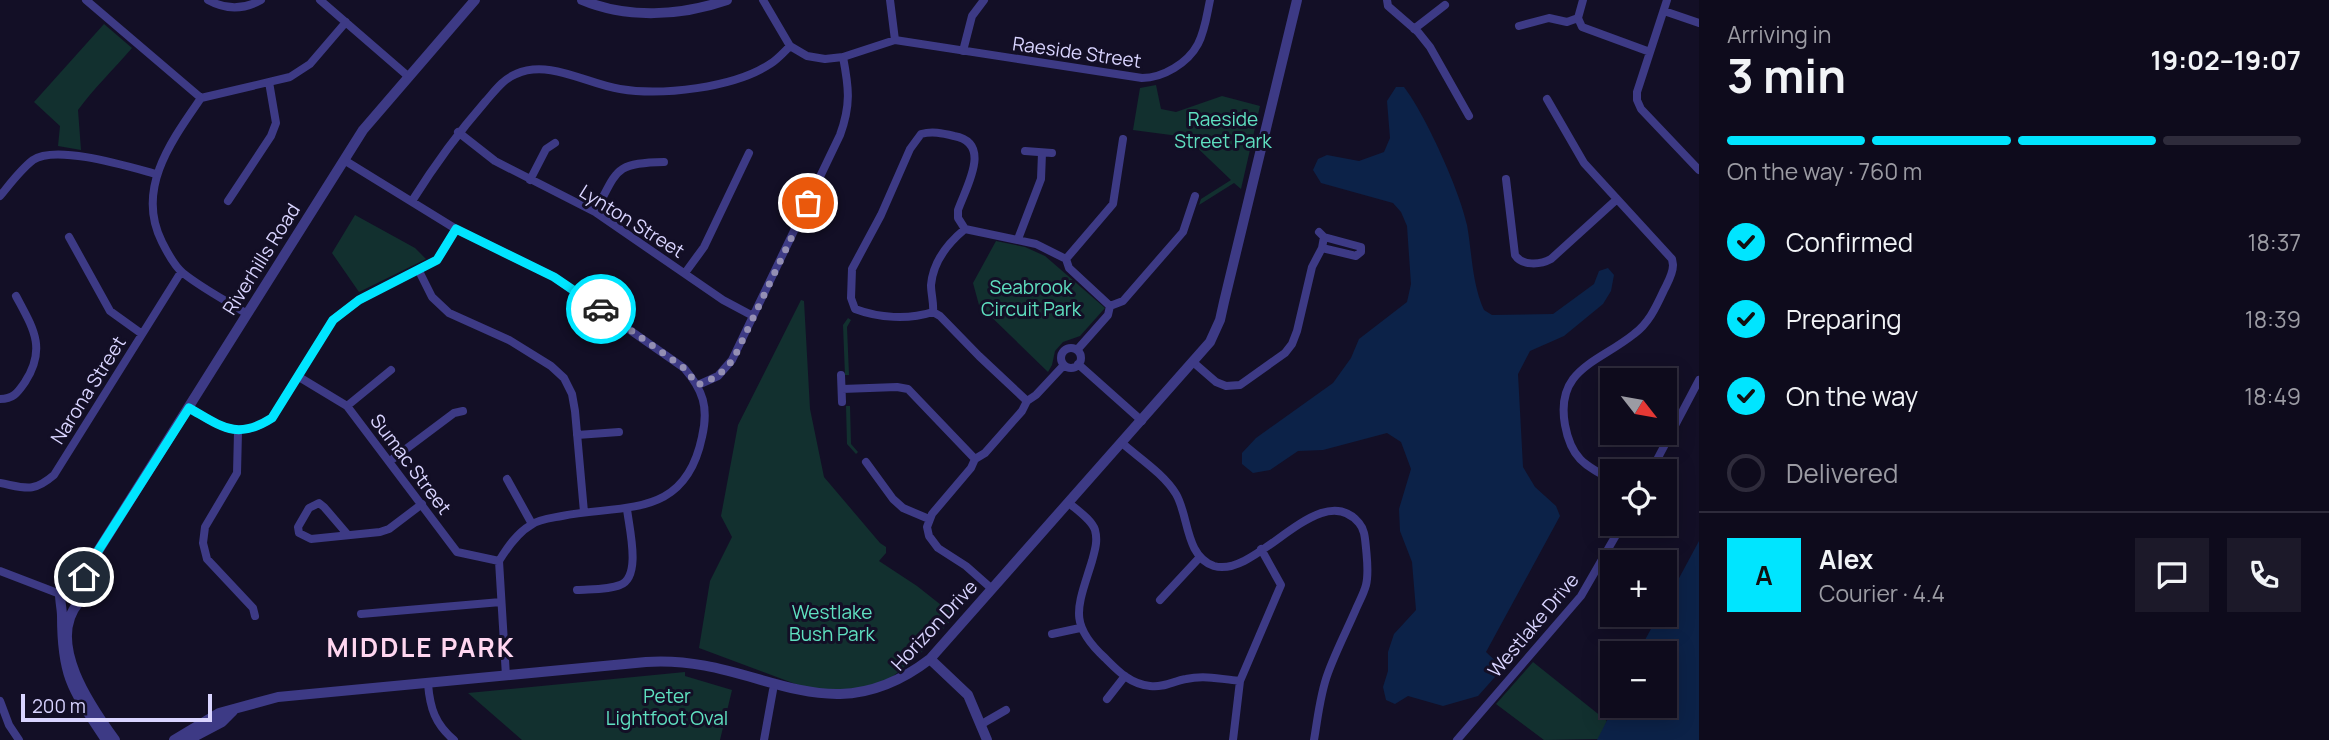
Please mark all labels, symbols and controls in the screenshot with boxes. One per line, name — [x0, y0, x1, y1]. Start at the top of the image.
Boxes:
text: Arriving in — [1727, 18, 1832, 50]
street label: Raeside Street — [1011, 30, 1143, 74]
text: 19:02–19:07 — [2151, 42, 2301, 78]
text: 3 min — [1727, 44, 1846, 107]
park label: Raeside Street Park — [1174, 106, 1272, 154]
text: On the way · 760 m — [1727, 155, 1922, 187]
pin — [778, 173, 838, 233]
street label: Lynton Street — [574, 178, 690, 264]
icon: bag — [789, 184, 827, 222]
street label: Riverhills Road — [216, 198, 306, 320]
icon: check — [1727, 223, 1765, 261]
text: Confirmed — [1786, 224, 1913, 260]
text: 18:37 — [2248, 226, 2301, 258]
courier — [566, 274, 636, 344]
park label: Seabrook Circuit Park — [981, 274, 1082, 322]
icon: car — [582, 290, 620, 328]
icon: check — [1727, 300, 1765, 338]
text: Preparing — [1786, 301, 1902, 337]
text: 18:39 — [2245, 303, 2301, 335]
street label: Narona Street — [44, 331, 132, 449]
north arrow — [1600, 368, 1676, 444]
map controls — [1600, 368, 1677, 718]
icon: check — [1727, 377, 1765, 415]
text: On the way — [1786, 378, 1918, 414]
text: 18:49 — [2244, 380, 2301, 412]
street label: Sumac Street — [365, 408, 457, 520]
text: Delivered — [1786, 455, 1898, 491]
button: locate — [1600, 459, 1677, 536]
button: chat — [2135, 538, 2209, 612]
button: phone — [2227, 538, 2301, 612]
text: Alex — [1819, 541, 1873, 577]
pin — [54, 547, 114, 607]
button: + — [1600, 550, 1677, 627]
text: A — [1755, 557, 1773, 593]
icon: home — [65, 558, 103, 596]
street label: Westlake Drive — [1482, 567, 1584, 683]
street label: Horizon Drive — [885, 574, 983, 676]
text: Courier · 4.4 — [1819, 577, 1945, 609]
park label: Westlake Bush Park — [789, 599, 876, 647]
district label: MIDDLE PARK — [327, 629, 515, 665]
button: − — [1600, 641, 1677, 718]
park label: Peter Lightfoot Oval — [606, 683, 728, 731]
scale bar — [21, 691, 212, 723]
text: 200 m — [32, 693, 86, 719]

